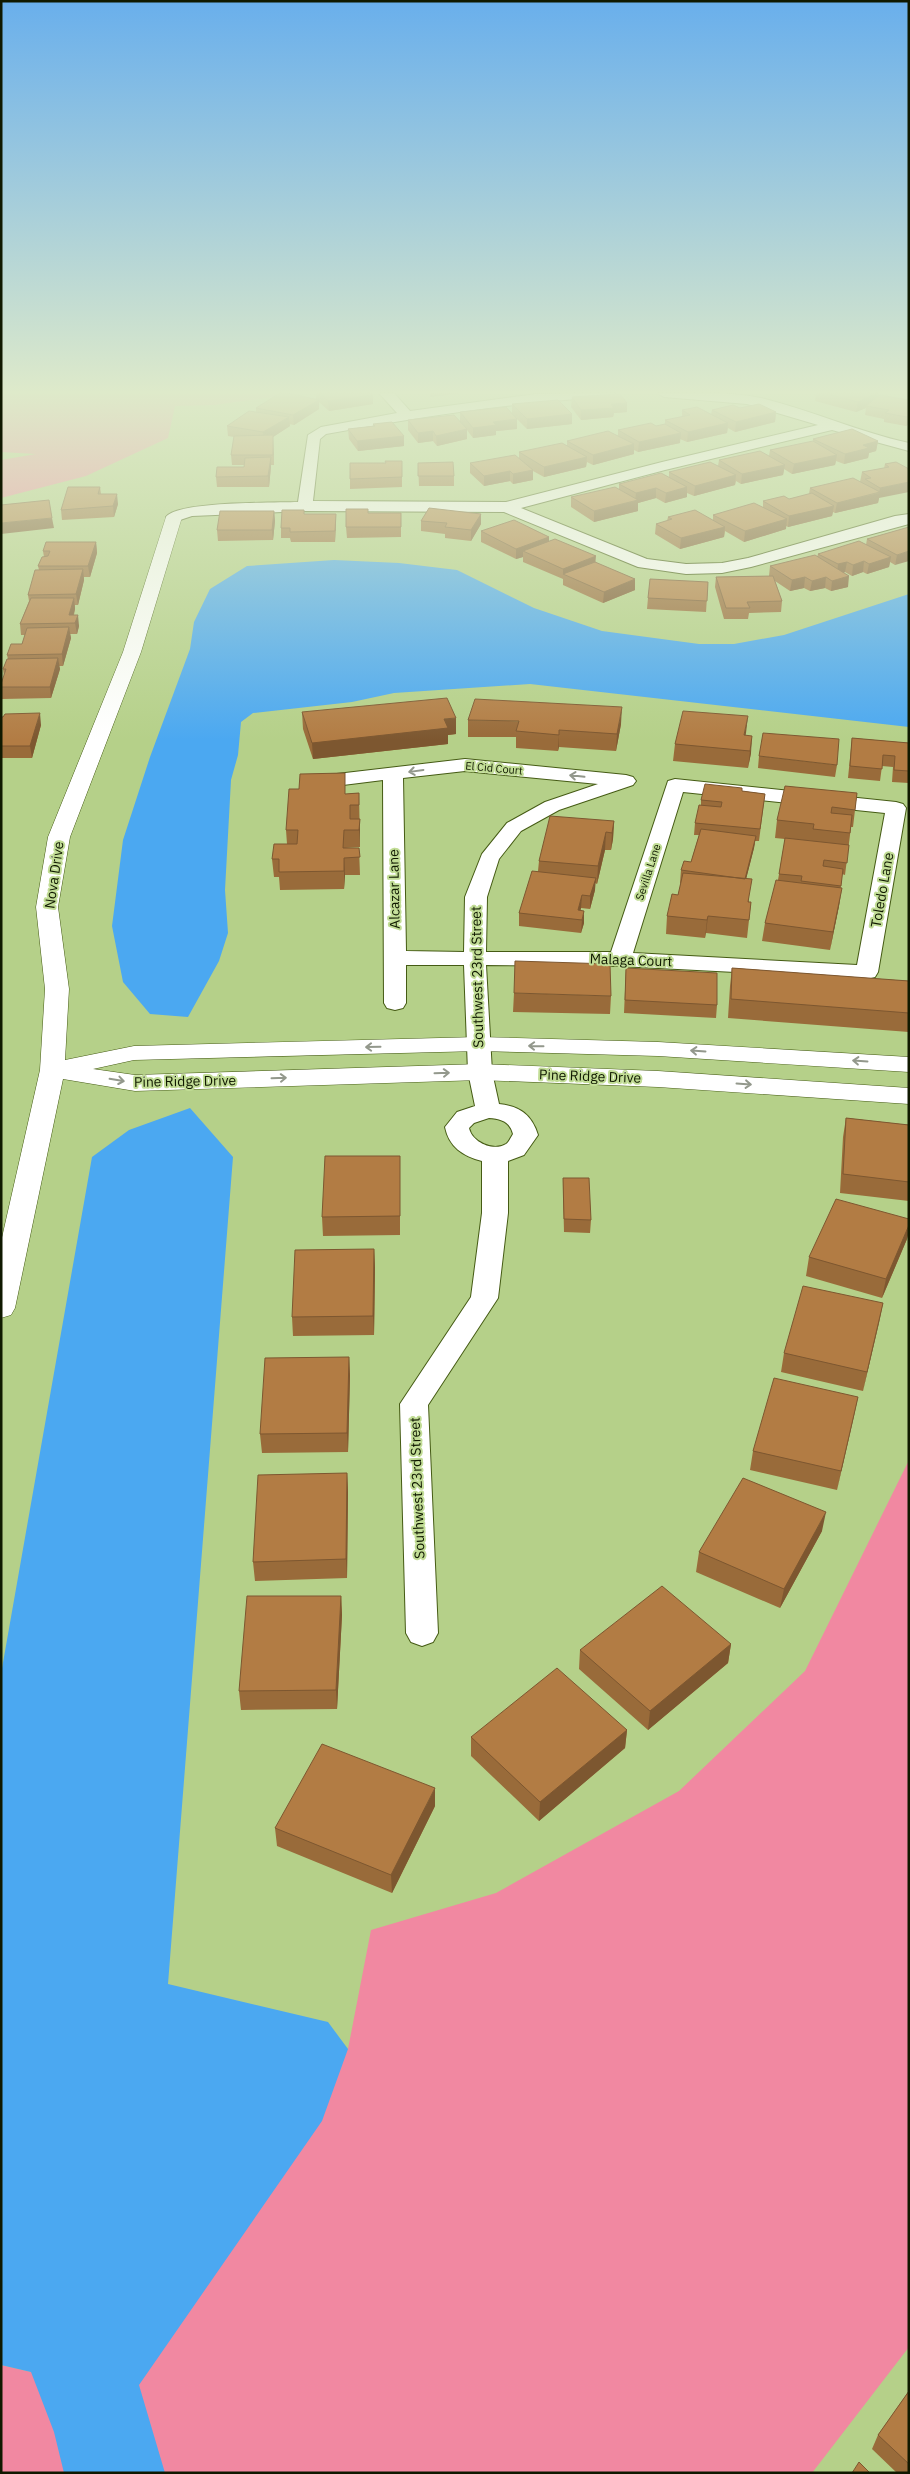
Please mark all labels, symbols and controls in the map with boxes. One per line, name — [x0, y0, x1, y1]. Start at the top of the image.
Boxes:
street label: El Cid Court — [465, 759, 524, 778]
one-way arrow — [408, 767, 424, 777]
one-way arrow — [570, 771, 586, 781]
street label: Nova Drive — [40, 840, 68, 910]
street label: Sevilla Lane — [632, 842, 664, 902]
street label: Alcazar Lane — [384, 849, 404, 929]
street label: Toledo Lane — [867, 851, 897, 929]
street label: Southwest 23rd Street — [467, 906, 487, 1048]
street label: Malaga Court — [589, 950, 673, 970]
one-way arrow — [528, 1041, 544, 1050]
one-way arrow — [365, 1042, 382, 1052]
one-way arrow — [690, 1047, 706, 1056]
one-way arrow — [852, 1057, 868, 1066]
street label: Pine Ridge Drive — [539, 1065, 642, 1087]
one-way arrow — [433, 1069, 449, 1078]
street label: Pine Ridge Drive — [134, 1071, 237, 1091]
one-way arrow — [271, 1074, 287, 1083]
one-way arrow — [109, 1076, 125, 1086]
one-way arrow — [736, 1080, 752, 1089]
street label: Southwest 23rd Street — [406, 1417, 428, 1559]

